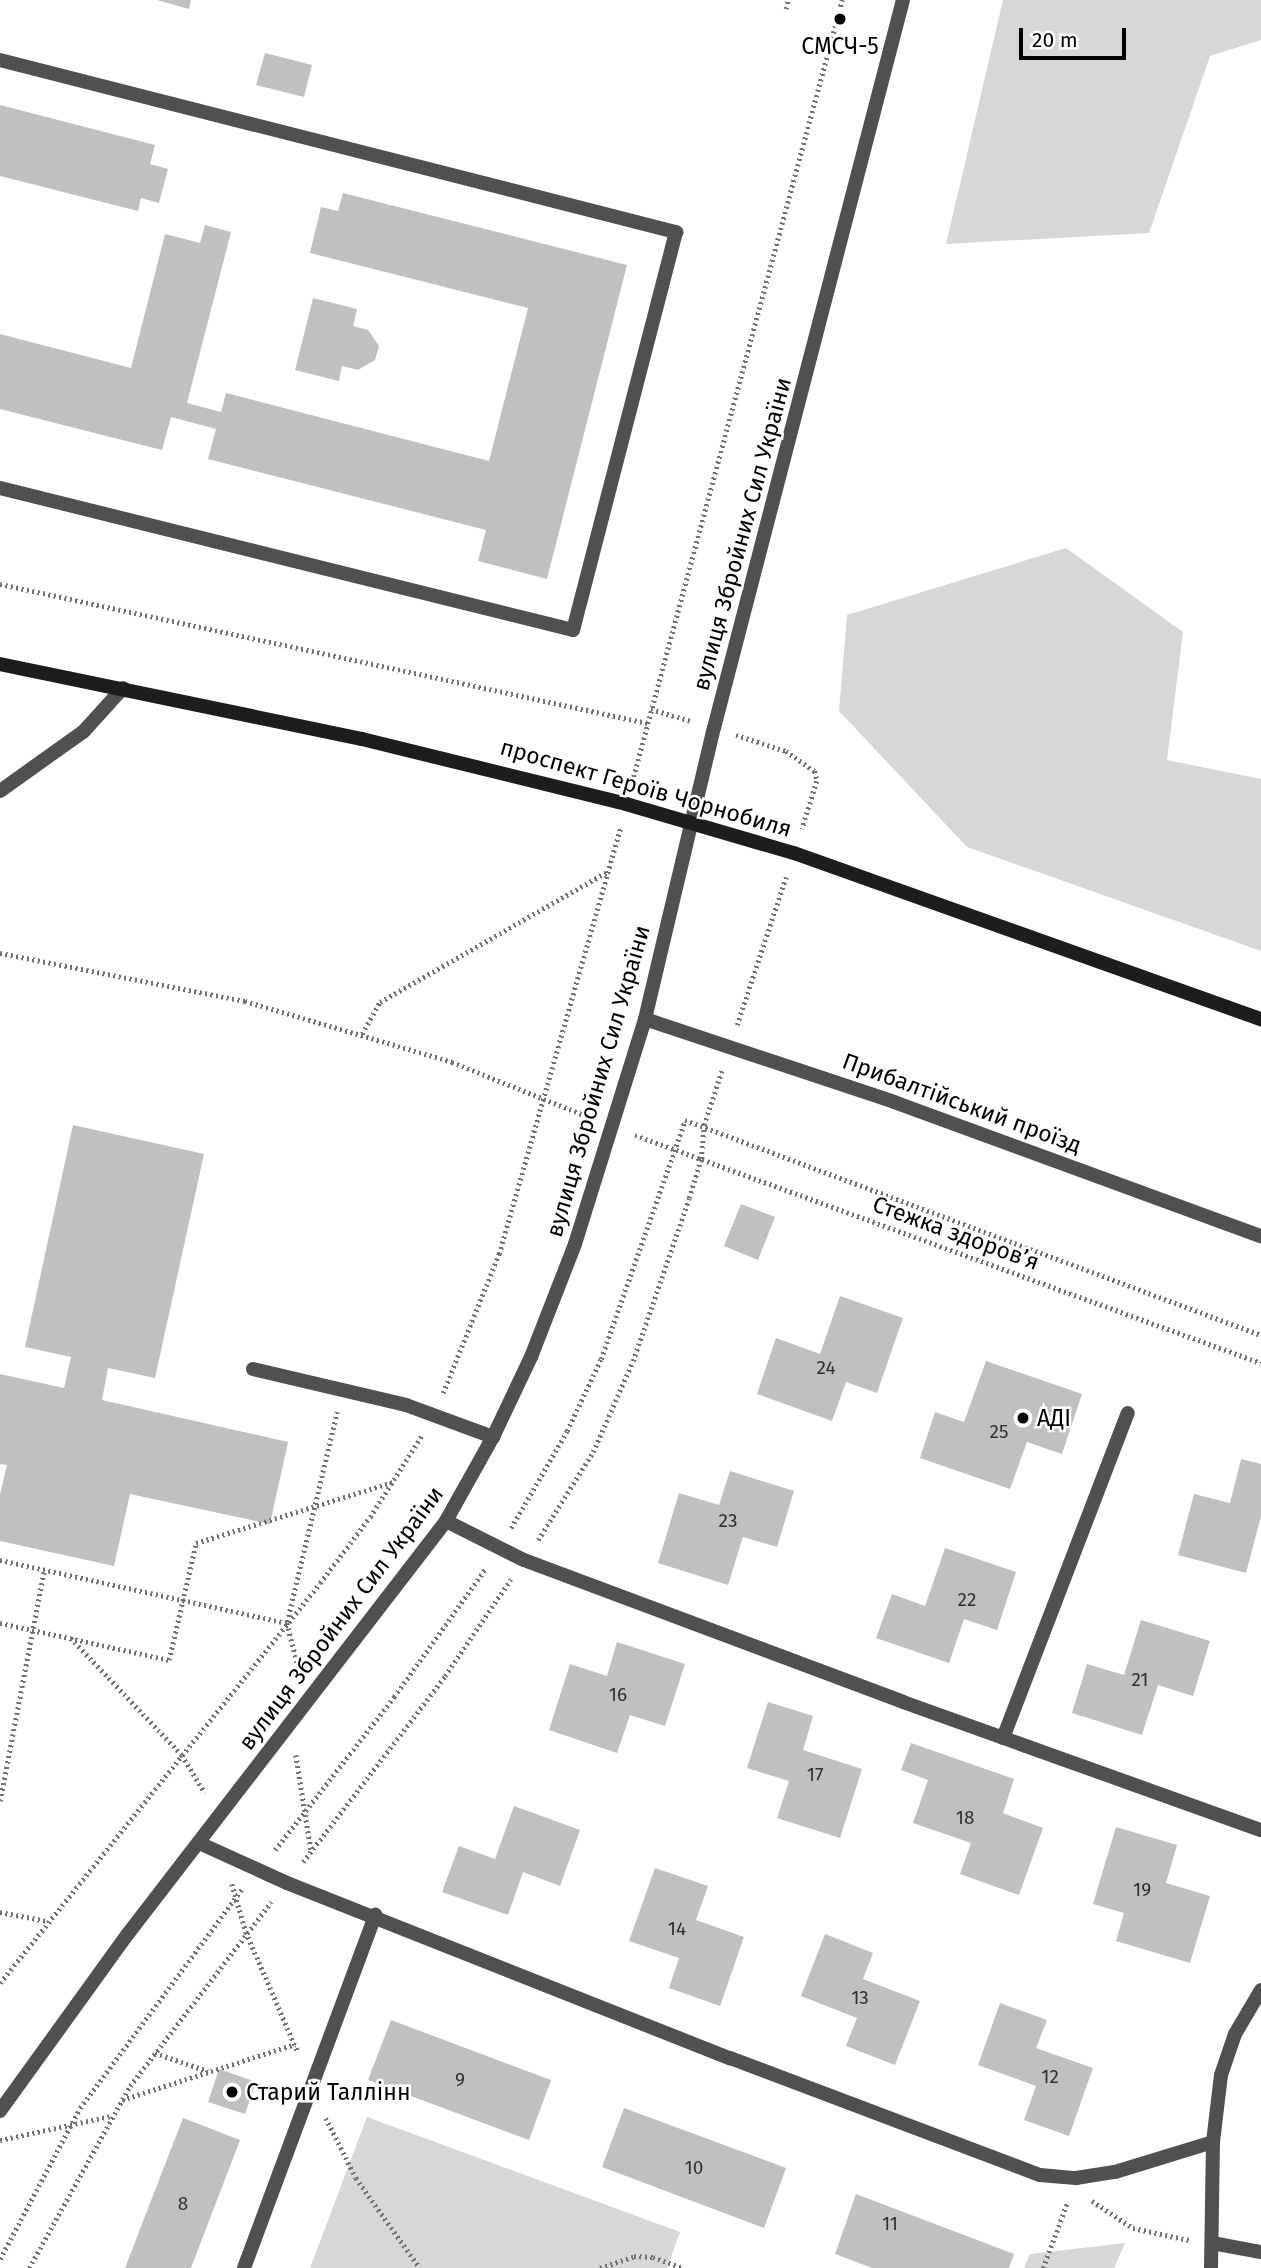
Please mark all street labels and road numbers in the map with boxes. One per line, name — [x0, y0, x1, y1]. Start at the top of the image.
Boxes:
street label: вулиця Збройних Сил України — [687, 374, 797, 694]
street label: проспект Героїв Чорнобиля — [497, 733, 795, 843]
street label: вулиця Збройних Сил України — [540, 922, 656, 1240]
street label: Прибалтійський проїзд — [839, 1047, 1085, 1159]
street label: Стежка здоров’я — [869, 1190, 1043, 1276]
street label: вулиця Збройних Сил України — [233, 1481, 449, 1755]

